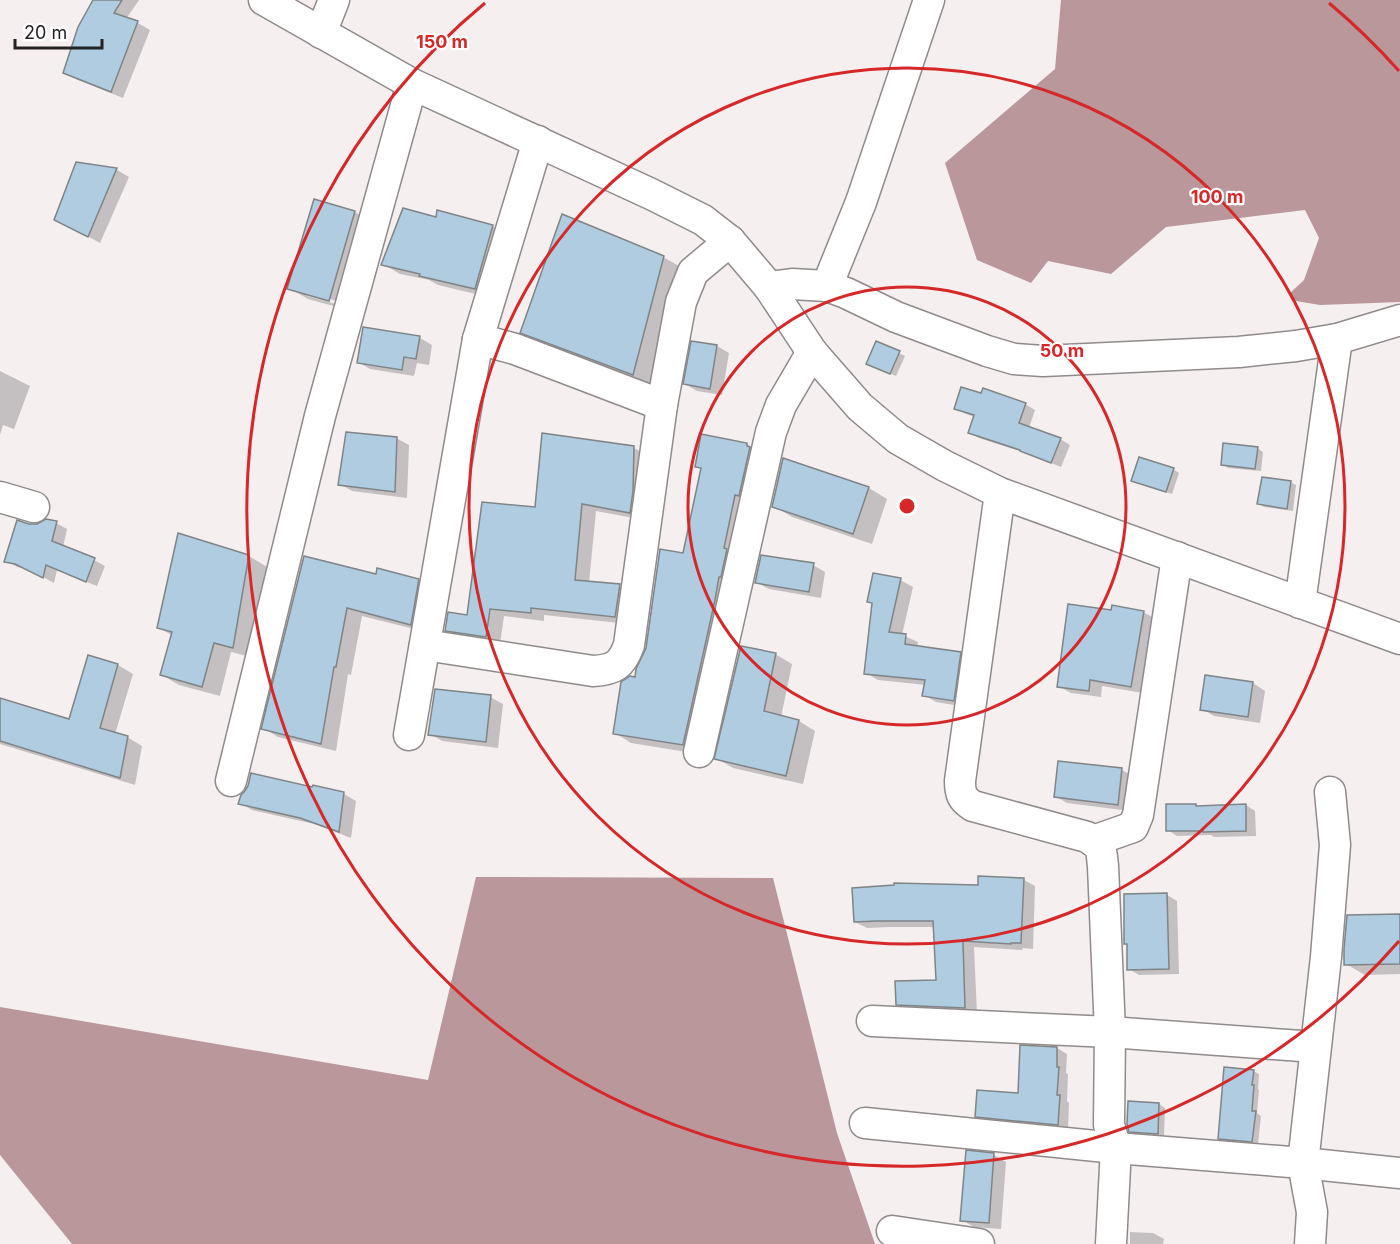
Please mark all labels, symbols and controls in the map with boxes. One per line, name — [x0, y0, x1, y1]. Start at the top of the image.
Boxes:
scale bar — [15, 12, 102, 50]
text: 20 m — [24, 22, 67, 43]
text: 150 m — [416, 31, 468, 52]
text: 100 m — [1191, 186, 1243, 207]
text: 50 m — [1040, 340, 1084, 361]
centre of rings — [897, 496, 917, 516]

